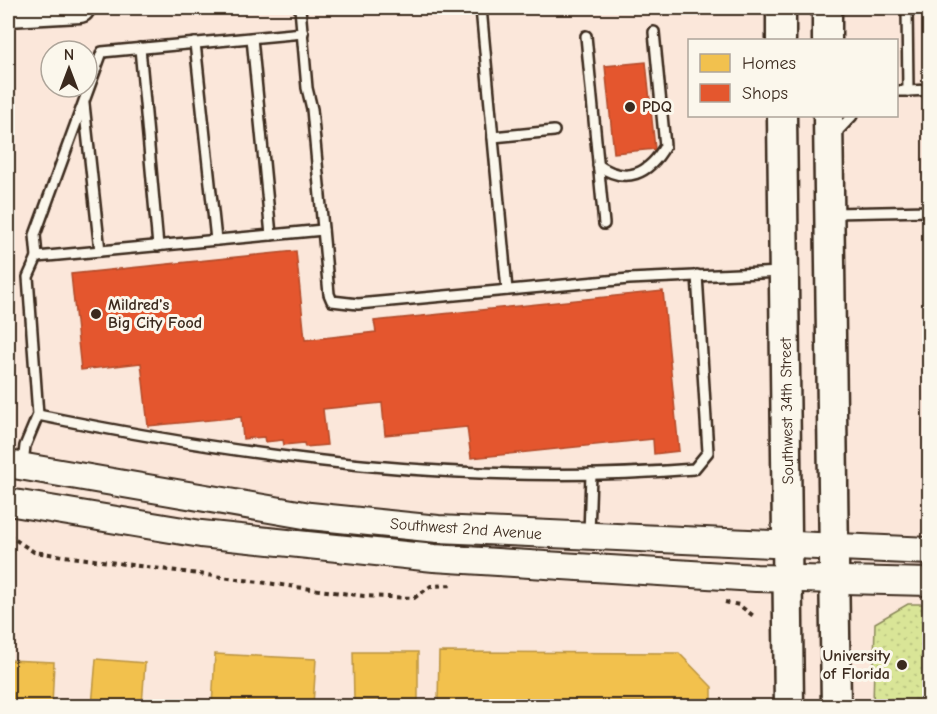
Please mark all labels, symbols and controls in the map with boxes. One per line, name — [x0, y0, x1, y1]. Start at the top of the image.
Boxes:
north arrow — [39, 39, 99, 99]
legend — [688, 39, 898, 117]
text: N — [64, 46, 74, 64]
text: Homes — [742, 53, 796, 74]
text: Shops — [742, 83, 788, 104]
place label: PDQ — [642, 98, 672, 116]
marker: PDQ — [623, 100, 637, 114]
place label: Mildred's Big City Food — [108, 296, 202, 332]
marker: Mildred's Big City Food — [89, 307, 103, 321]
street label: Southwest 34th Street — [777, 337, 797, 485]
street label: Southwest 2nd Avenue — [389, 515, 543, 543]
place label: University of Florida — [823, 647, 891, 683]
marker: University of Florida — [895, 658, 909, 672]

